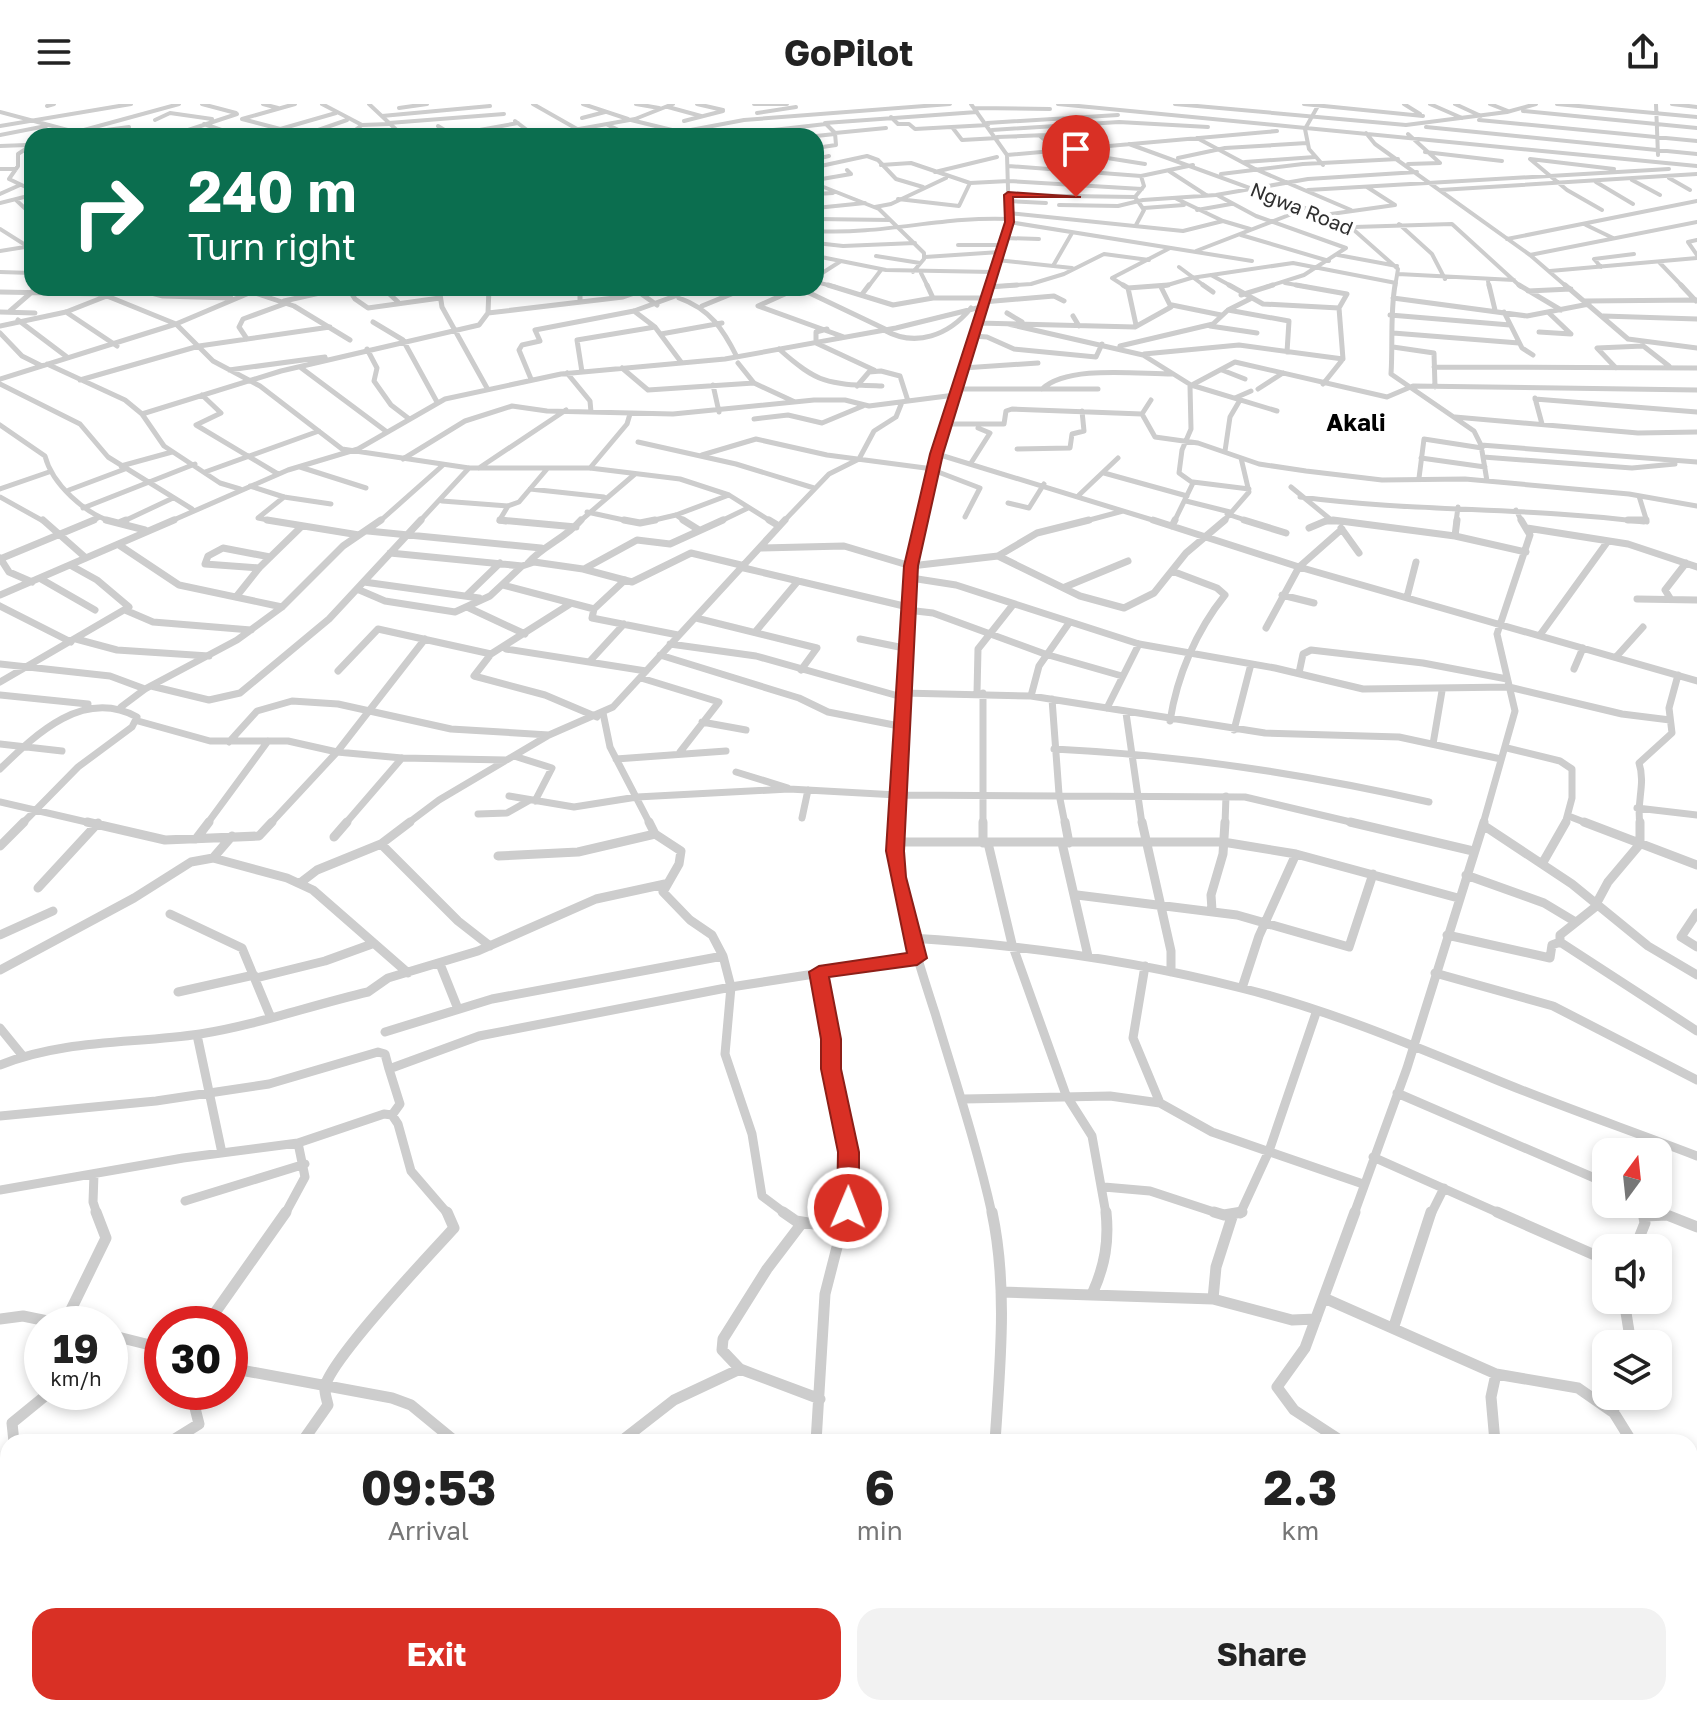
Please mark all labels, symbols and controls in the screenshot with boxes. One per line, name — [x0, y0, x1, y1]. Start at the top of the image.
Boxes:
icon: menu — [32, 30, 76, 74]
icon: share — [1621, 30, 1665, 74]
text: GoPilot — [784, 31, 913, 74]
pin — [1042, 115, 1110, 197]
icon: arrive — [1054, 127, 1098, 171]
text: 240 m — [188, 157, 357, 224]
icon: right — [56, 160, 160, 264]
street label: Ngwa Road — [1247, 177, 1357, 239]
text: Turn right — [188, 225, 356, 268]
district label: Akali — [1326, 407, 1386, 436]
north arrow — [1592, 1138, 1672, 1218]
map controls — [1592, 1138, 1672, 1410]
position arrow — [806, 1166, 890, 1250]
button: sound — [1592, 1234, 1672, 1314]
speed limit sign: 30 — [144, 1306, 248, 1410]
text: 19 — [53, 1324, 99, 1372]
button: layers — [1592, 1330, 1672, 1410]
text: km/h — [51, 1366, 101, 1390]
text: 09:53 — [361, 1458, 496, 1516]
text: 6 — [865, 1458, 895, 1516]
text: 2.3 — [1263, 1458, 1337, 1516]
text: Arrival — [388, 1515, 469, 1546]
text: min — [857, 1515, 903, 1546]
text: km — [1282, 1515, 1319, 1546]
button: Exit — [32, 1608, 841, 1700]
button: Share — [857, 1608, 1666, 1700]

